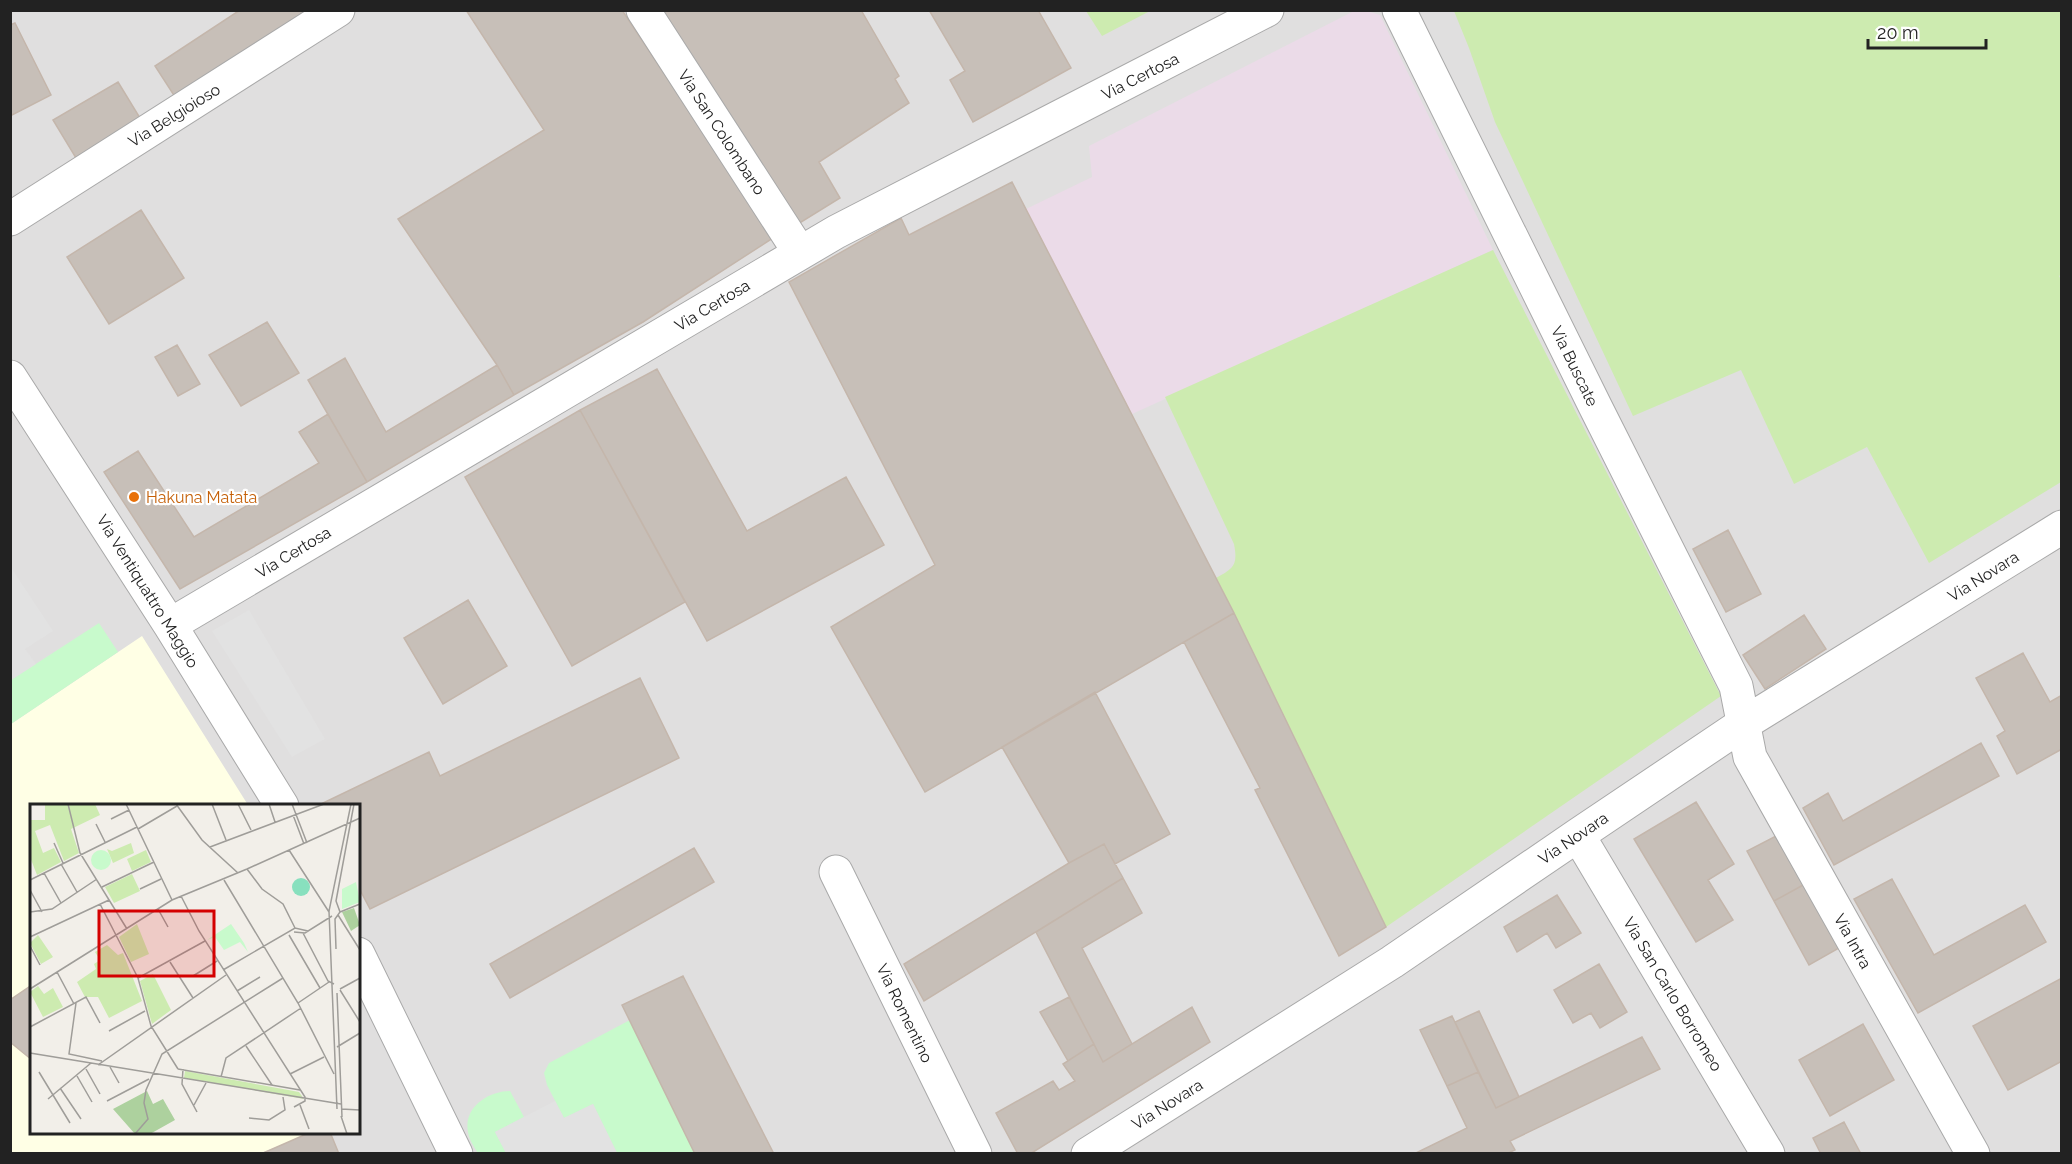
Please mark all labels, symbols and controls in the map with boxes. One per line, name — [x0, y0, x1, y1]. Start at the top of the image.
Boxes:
scale bar — [1868, 12, 1986, 50]
text: 20 m — [1877, 22, 1919, 43]
street label: Via Certosa — [1098, 49, 1182, 104]
street label: Via San Colombano — [674, 66, 769, 198]
street label: Via Belgioioso — [125, 80, 224, 151]
street label: Via Certosa — [671, 276, 753, 335]
street label: Via Buscate — [1547, 323, 1602, 410]
place label: Hakuna Matata — [146, 488, 257, 507]
marker: Hakuna Matata — [127, 490, 141, 504]
street label: Via Ventiquattro Maggio — [93, 511, 203, 671]
street label: Via Certosa — [252, 523, 334, 582]
street label: Via Novara — [1944, 547, 2022, 606]
inset map — [30, 804, 360, 1134]
street label: Via Novara — [1535, 808, 1612, 869]
street label: Via Intra — [1830, 910, 1875, 972]
street label: Via San Carlo Borromeo — [1619, 914, 1726, 1075]
street label: Via Romentino — [872, 961, 937, 1066]
street label: Via Novara — [1128, 1075, 1206, 1134]

